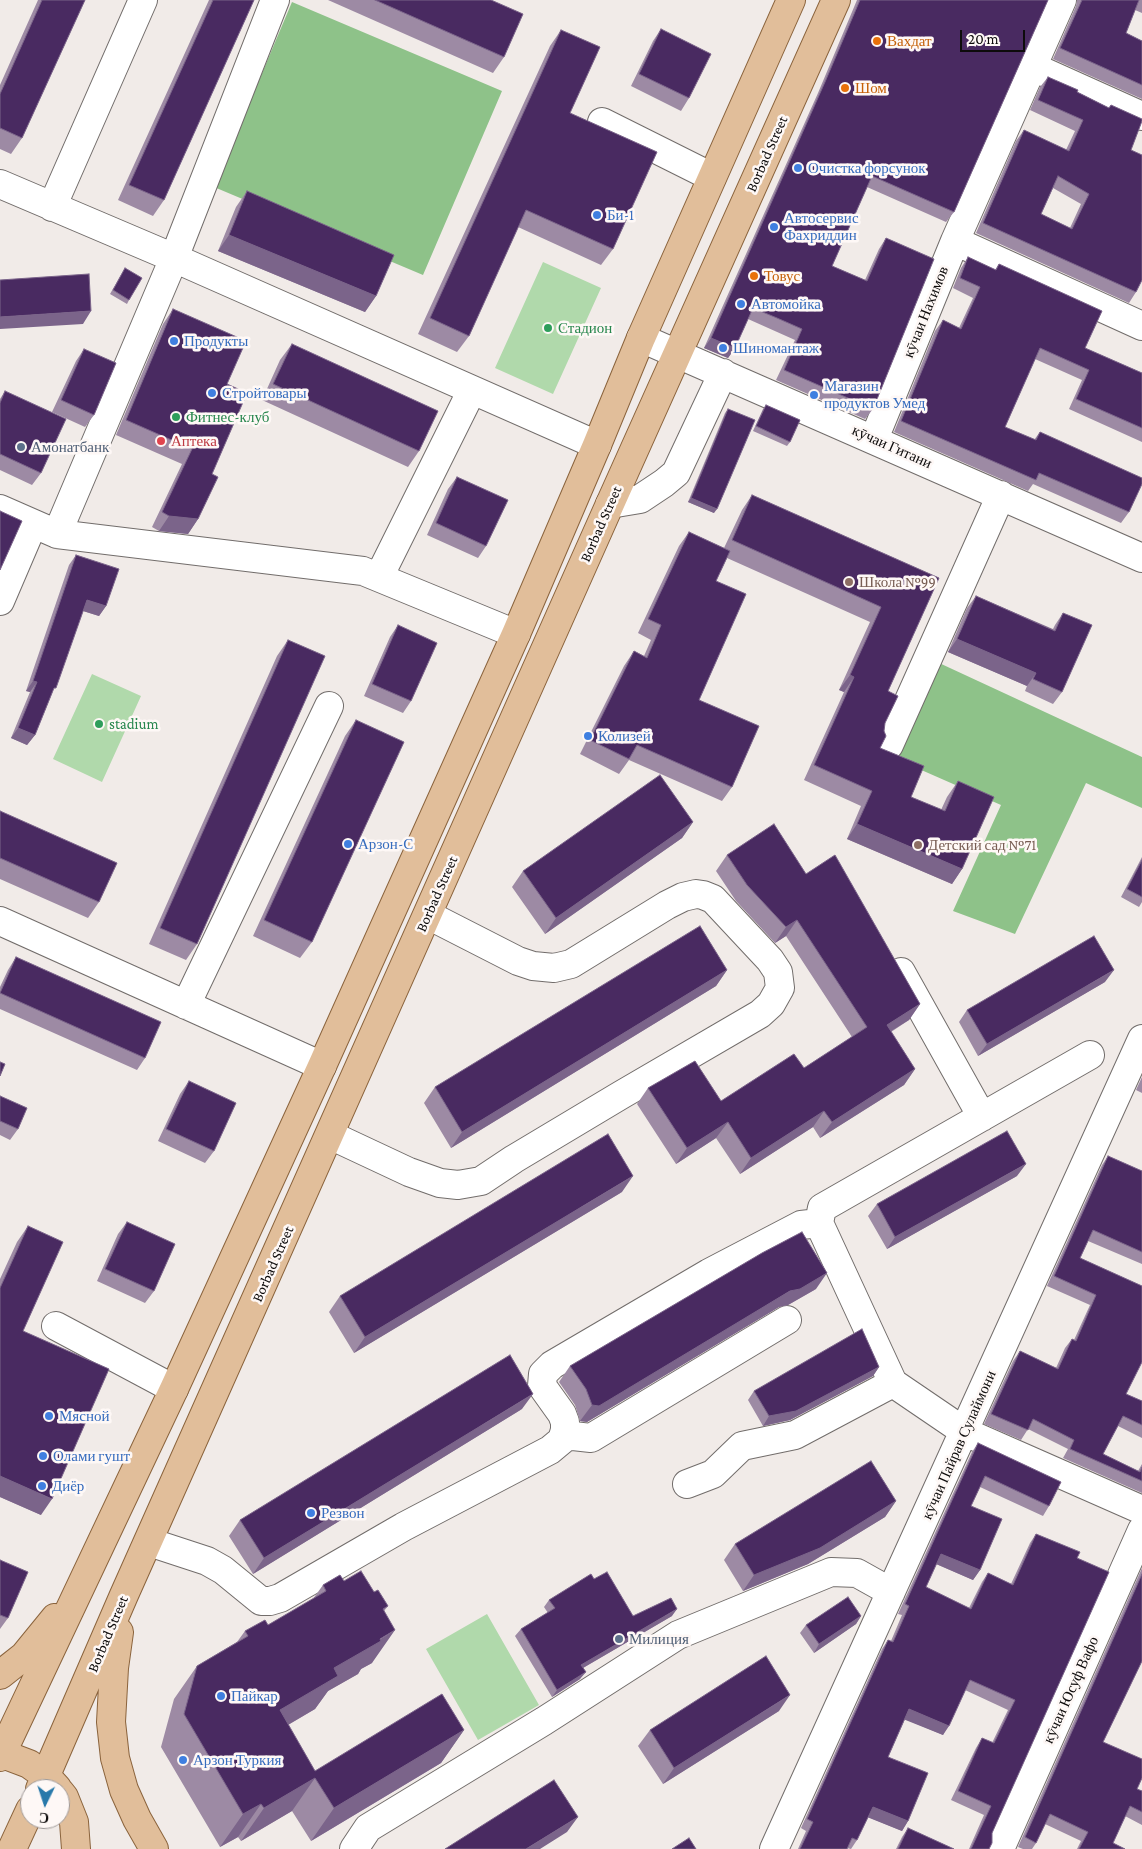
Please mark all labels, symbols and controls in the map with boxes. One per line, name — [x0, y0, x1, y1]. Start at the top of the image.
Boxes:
scale bar — [962, 20, 1027, 52]
text: 20 m — [968, 31, 999, 47]
place label: Вахдат — [887, 32, 932, 50]
marker: Вахдат — [871, 35, 883, 47]
place label: Шом — [855, 79, 887, 97]
marker: Шом — [839, 82, 851, 94]
street label: Borbad Street — [742, 113, 792, 195]
place label: Очистка форсунок — [808, 159, 926, 177]
marker: Очистка форсунок — [792, 162, 804, 174]
place label: Би-1 — [607, 206, 634, 224]
marker: Би-1 — [591, 209, 603, 221]
place label: Автосервис Фахриддин — [784, 209, 859, 244]
marker: Автосервис Фахриддин — [768, 221, 780, 233]
street label: кӯчаи Нахимов — [900, 264, 952, 360]
place label: Товус — [764, 267, 800, 285]
marker: Товус — [748, 270, 760, 282]
place label: Автомойка — [751, 295, 821, 313]
marker: Автомойка — [735, 298, 747, 310]
place label: Стадион — [558, 319, 612, 337]
marker: Стадион — [542, 322, 554, 334]
place label: Продукты — [184, 332, 248, 350]
marker: Продукты — [168, 335, 180, 347]
place label: Шиномантаж — [733, 339, 819, 357]
marker: Шиномантаж — [717, 342, 729, 354]
place label: Магазин продуктов Умед — [824, 377, 925, 412]
place label: Стройтовары — [222, 384, 307, 402]
marker: Стройтовары — [206, 387, 218, 399]
marker: Магазин продуктов Умед — [808, 389, 820, 401]
place label: Фитнес-клуб — [186, 408, 269, 426]
marker: Фитнес-клуб — [170, 411, 182, 423]
street label: кӯчаи Гитани — [849, 421, 935, 473]
place label: Аптека — [171, 432, 217, 450]
marker: Аптека — [155, 435, 167, 447]
place label: Амонатбанк — [31, 438, 109, 456]
marker: Амонатбанк — [15, 441, 27, 453]
street label: Borbad Street — [576, 483, 626, 565]
place label: Школа №99 — [859, 573, 936, 591]
marker: Школа №99 — [843, 576, 855, 588]
place label: stadium — [109, 715, 159, 733]
marker: stadium — [93, 718, 105, 730]
place label: Колизей — [598, 727, 651, 745]
marker: Колизей — [582, 730, 594, 742]
place label: Арзон-С — [358, 835, 413, 853]
place label: Детский сад №71 — [928, 836, 1036, 854]
marker: Арзон-С — [342, 838, 354, 850]
marker: Детский сад №71 — [912, 839, 924, 851]
street label: Borbad Street — [412, 853, 462, 935]
street label: Borbad Street — [248, 1223, 298, 1305]
street label: кӯчаи Пайрав Сулаймони — [918, 1368, 1000, 1522]
place label: Мясной — [59, 1407, 109, 1425]
marker: Мясной — [43, 1410, 55, 1422]
place label: Олами гушт — [53, 1447, 130, 1465]
marker: Олами гушт — [37, 1450, 49, 1462]
place label: Диëр — [52, 1477, 84, 1495]
marker: Диëр — [36, 1480, 48, 1492]
place label: Резвон — [321, 1504, 364, 1522]
marker: Резвон — [305, 1507, 317, 1519]
street label: Borbad Street — [84, 1593, 132, 1675]
place label: Милиция — [629, 1630, 689, 1648]
marker: Милиция — [613, 1633, 625, 1645]
street label: кӯчаи Юсуф Вафо — [1039, 1634, 1103, 1746]
place label: Пайкар — [231, 1687, 278, 1705]
marker: Пайкар — [215, 1690, 227, 1702]
place label: Арзон Туркия — [193, 1751, 281, 1769]
marker: Арзон Туркия — [177, 1754, 189, 1766]
north arrow — [20, 1779, 70, 1829]
text: С — [38, 1810, 50, 1826]

